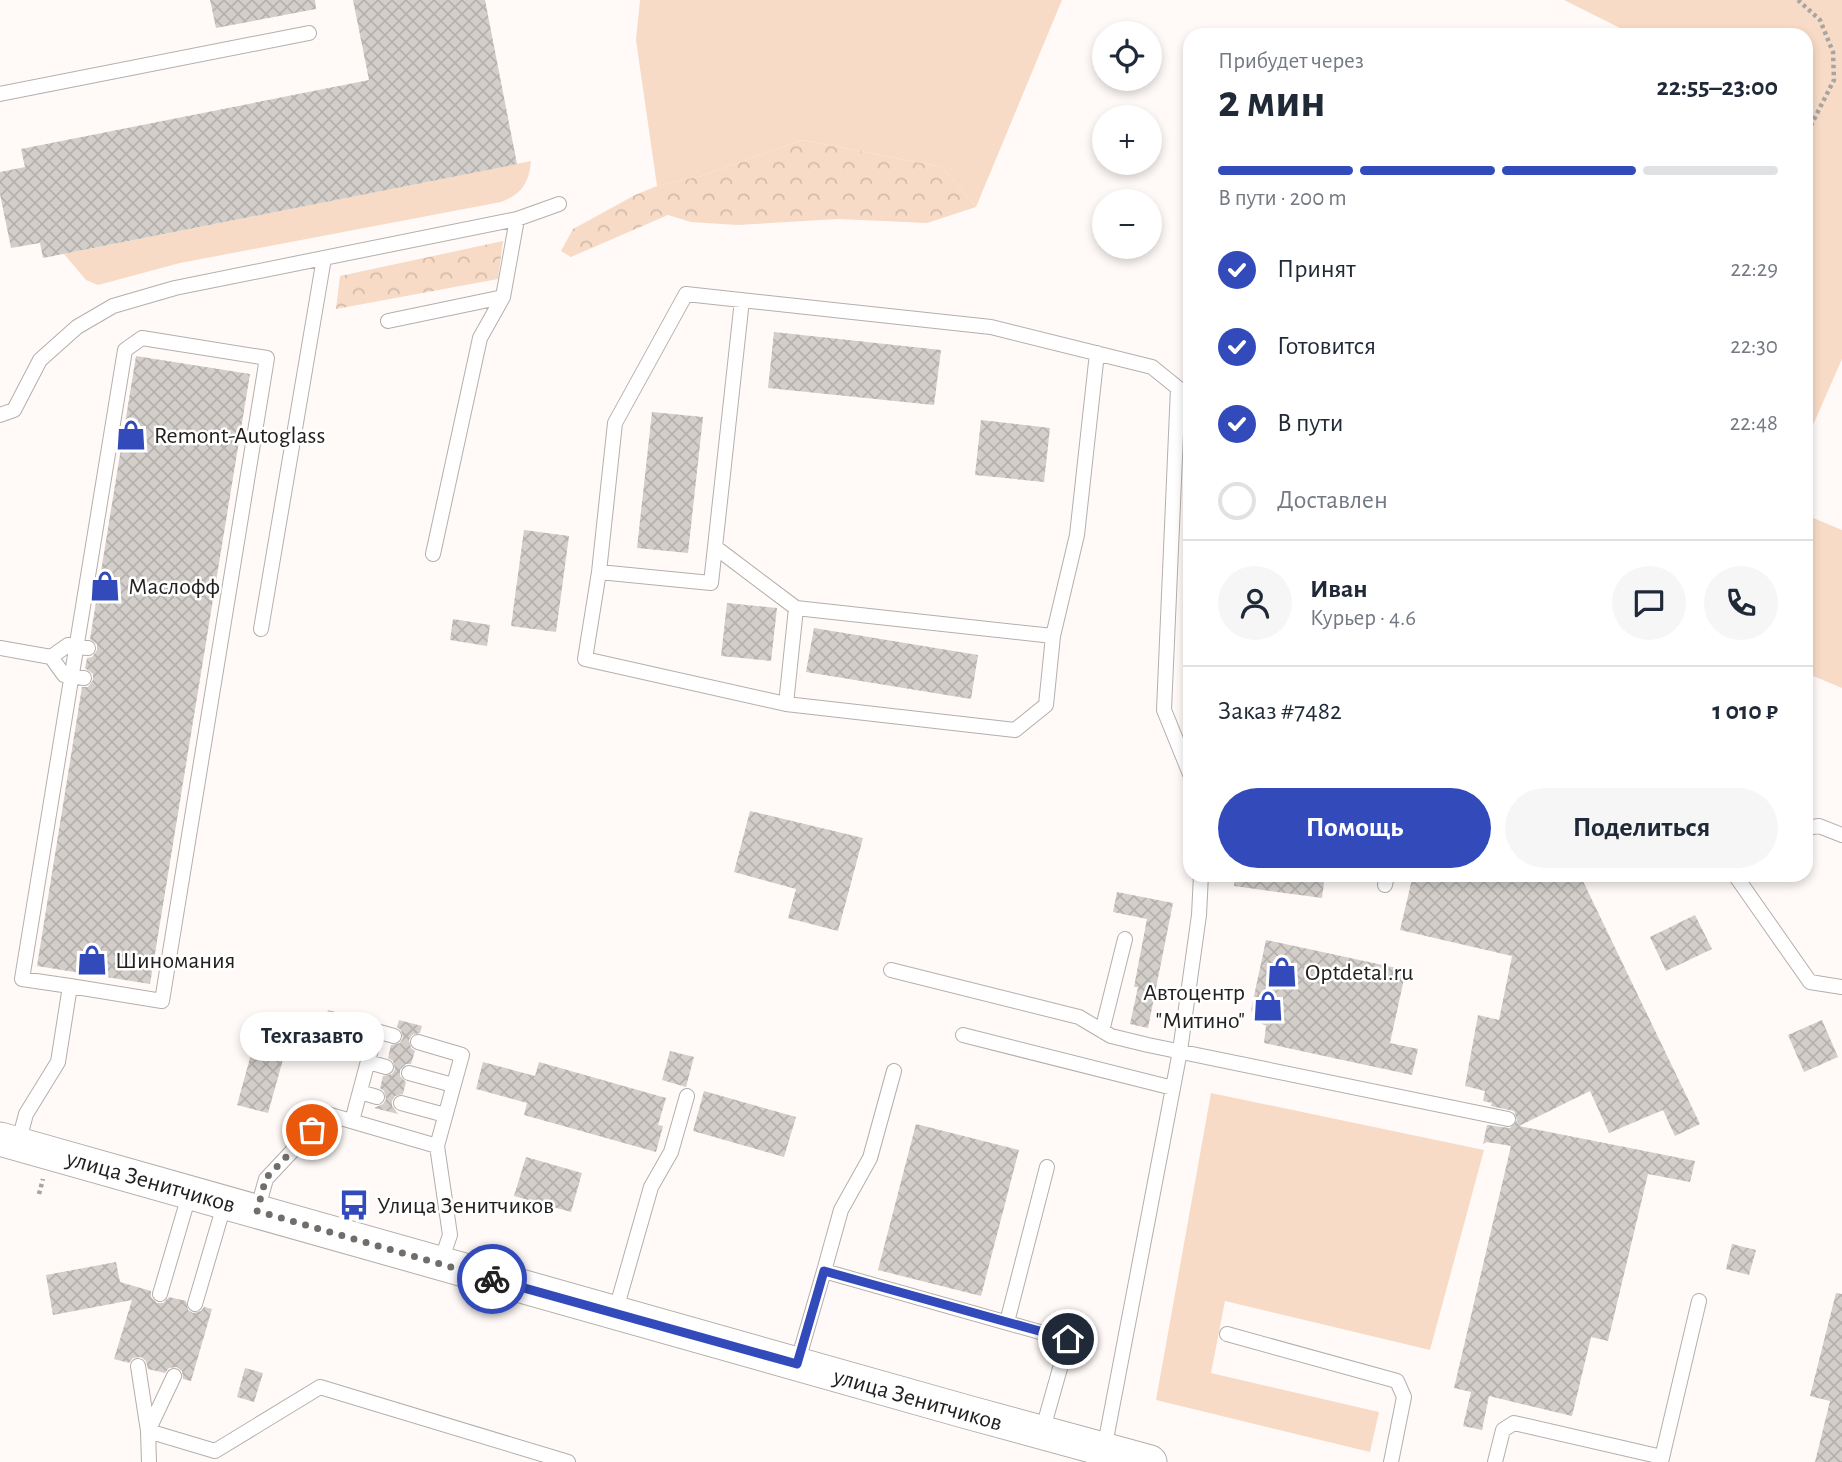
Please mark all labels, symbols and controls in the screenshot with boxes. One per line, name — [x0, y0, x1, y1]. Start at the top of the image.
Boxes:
map controls — [1092, 21, 1162, 259]
button: locate — [1092, 21, 1162, 91]
text: Прибудет через — [1218, 50, 1364, 73]
text: 22:55–23:00 — [1657, 74, 1778, 100]
text: 2 мин — [1218, 79, 1326, 125]
button: + — [1092, 105, 1162, 175]
text: В пути · 200 m — [1218, 187, 1347, 210]
button: − — [1092, 189, 1162, 259]
icon: check — [1218, 251, 1256, 289]
text: Принят — [1277, 256, 1356, 282]
text: 22:29 — [1731, 258, 1778, 281]
icon: check — [1218, 328, 1256, 366]
text: Готовится — [1277, 333, 1376, 359]
text: 22:30 — [1730, 335, 1778, 358]
icon: check — [1218, 405, 1256, 443]
text: В пути — [1277, 410, 1343, 436]
text: 22:48 — [1730, 412, 1778, 435]
shop icon: Remont-Autoglass — [114, 418, 148, 452]
place label: Remont-Autoglass — [154, 424, 325, 448]
text: Доставлен — [1277, 487, 1388, 513]
button: person — [1218, 566, 1292, 640]
button: chat — [1612, 566, 1686, 640]
button: phone — [1704, 566, 1778, 640]
shop icon: Маслофф — [88, 569, 122, 603]
place label: Маслофф — [128, 575, 220, 599]
text: Иван — [1310, 576, 1368, 602]
text: Курьер · 4.6 — [1310, 607, 1416, 630]
text: Заказ #7482 — [1218, 698, 1342, 724]
text: 1 010 ₽ — [1712, 698, 1778, 724]
button: Помощь — [1218, 788, 1491, 868]
button: Поделиться — [1505, 788, 1778, 868]
shop icon: Шиномания — [75, 943, 109, 977]
place label: Шиномания — [115, 949, 236, 973]
shop icon: Optdetal.ru — [1265, 955, 1299, 989]
place label: Optdetal.ru — [1305, 961, 1413, 985]
place label: Автоцентр "Митино" — [1143, 981, 1245, 1033]
shop icon: Автоцентр "Митино" — [1251, 989, 1285, 1023]
callout: Техгазавто — [240, 1011, 384, 1060]
text: Техгазавто — [261, 1025, 363, 1048]
pin — [282, 1100, 342, 1160]
icon: bag — [293, 1111, 331, 1149]
street label: улица Зенитчиков — [63, 1146, 238, 1218]
bus stop icon: Улица Зенитчиков — [337, 1188, 371, 1222]
place label: Улица Зенитчиков — [377, 1194, 554, 1218]
courier — [457, 1244, 527, 1314]
icon: bike — [473, 1260, 511, 1298]
pin — [1038, 1309, 1098, 1369]
icon: home — [1049, 1320, 1087, 1358]
street label: улица Зенитчиков — [830, 1364, 1005, 1436]

